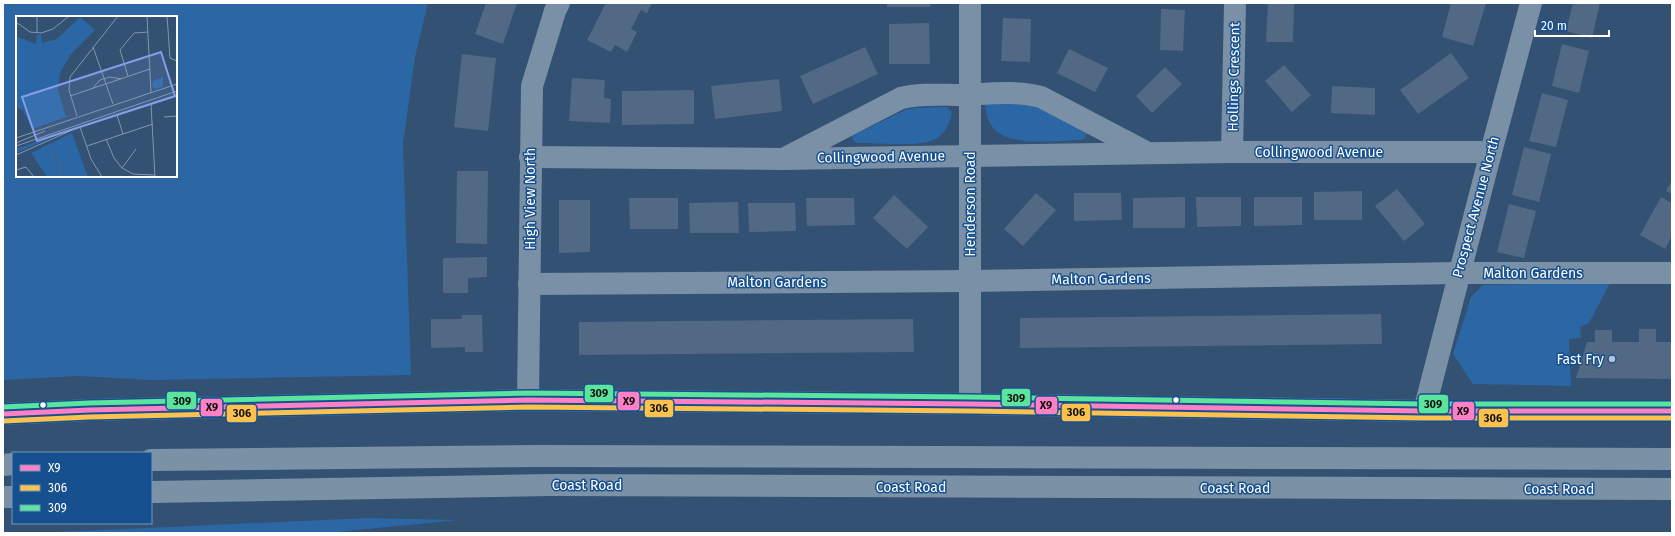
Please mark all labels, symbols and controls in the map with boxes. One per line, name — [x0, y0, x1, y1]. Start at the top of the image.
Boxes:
scale bar — [1535, 12, 1609, 38]
inset map — [16, 16, 177, 177]
text: 20 m — [1541, 19, 1567, 33]
street label: Hollings Crescent — [1225, 21, 1243, 132]
street label: Prospect Avenue North — [1449, 135, 1503, 279]
street label: Collingwood Avenue — [1255, 144, 1383, 161]
street label: Collingwood Avenue — [817, 147, 945, 167]
street label: High View North — [522, 148, 539, 250]
street label: Henderson Road — [962, 151, 979, 257]
street label: Malton Gardens — [1483, 265, 1583, 282]
street label: Malton Gardens — [1051, 270, 1151, 288]
street label: Malton Gardens — [727, 274, 827, 291]
place label: Fast Fry — [1557, 351, 1604, 368]
marker: Fast Fry — [1607, 354, 1617, 364]
line badge: 309 — [584, 384, 614, 403]
text: 309 — [589, 387, 608, 400]
line badge: 309 — [1001, 388, 1031, 407]
line badge: 309 — [166, 391, 197, 410]
line badge: X9 — [617, 391, 640, 411]
text: 309 — [1006, 392, 1025, 405]
line badge: 309 — [1418, 394, 1449, 414]
text: 309 — [172, 395, 191, 408]
text: X9 — [622, 395, 635, 408]
unlabelled marker — [1171, 395, 1181, 405]
line badge: X9 — [1035, 396, 1058, 415]
line badge: X9 — [200, 398, 223, 417]
text: 309 — [1423, 398, 1442, 411]
line badge: 306 — [644, 399, 674, 418]
text: X9 — [1039, 399, 1052, 412]
unlabelled marker — [38, 400, 48, 410]
text: X9 — [205, 401, 218, 414]
line badge: X9 — [1452, 401, 1475, 421]
text: 306 — [649, 402, 668, 415]
line badge: 306 — [1061, 403, 1091, 422]
line badge: 306 — [226, 404, 257, 423]
text: X9 — [1456, 405, 1469, 418]
text: 306 — [1066, 406, 1085, 419]
text: 306 — [232, 407, 251, 420]
line badge: 306 — [1478, 408, 1509, 428]
text: 306 — [1483, 412, 1502, 425]
legend — [12, 452, 152, 524]
text: X9 — [48, 461, 61, 475]
street label: Coast Road — [552, 477, 622, 494]
street label: Coast Road — [876, 479, 946, 496]
street label: Coast Road — [1200, 480, 1270, 497]
text: 306 — [48, 481, 67, 495]
street label: Coast Road — [1524, 481, 1594, 498]
text: 309 — [48, 501, 67, 515]

